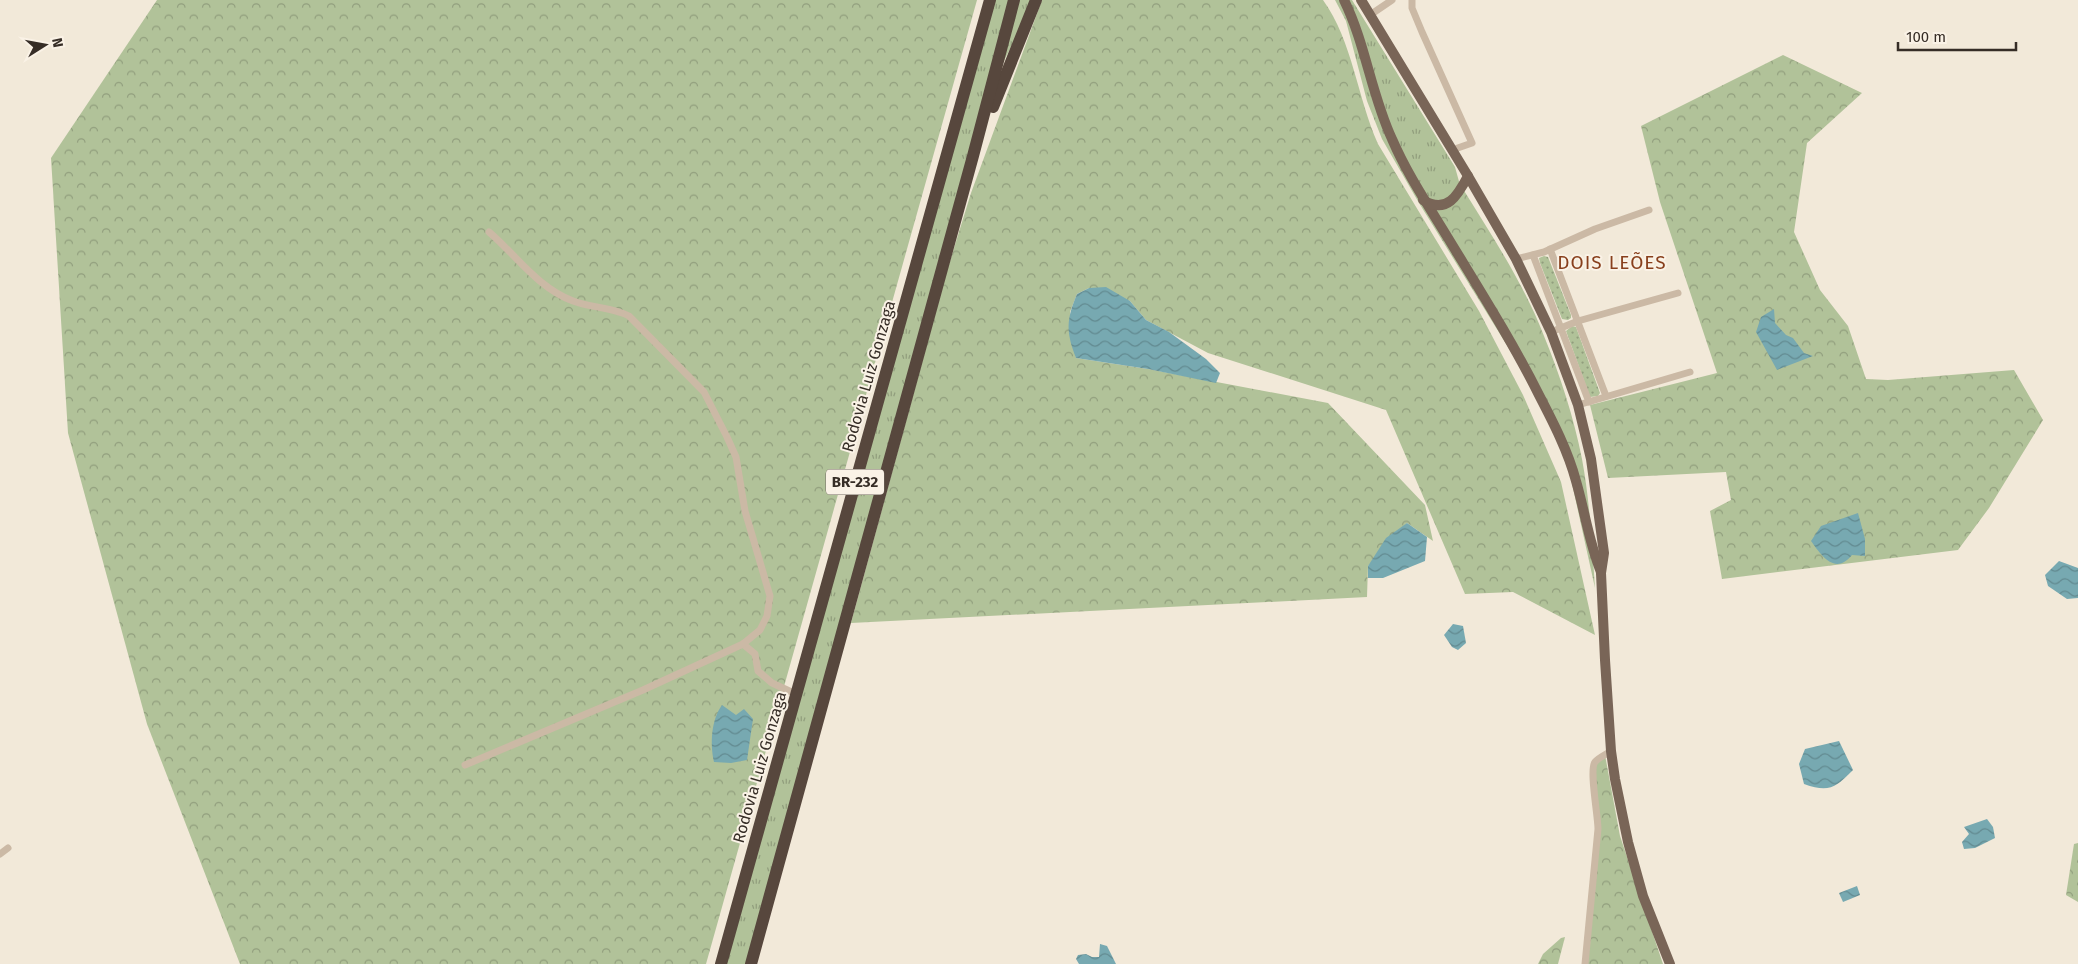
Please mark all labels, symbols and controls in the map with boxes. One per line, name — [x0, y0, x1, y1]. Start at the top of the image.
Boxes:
north arrow — [20, 20, 70, 70]
scale bar — [1898, 20, 2016, 52]
text: 100 m — [1906, 28, 1946, 46]
text: N — [48, 36, 67, 49]
district label: DOIS LEÕES — [1557, 251, 1667, 274]
street label: Rodovia Luiz Gonzaga — [838, 298, 899, 454]
road number: BR-232 — [826, 470, 884, 494]
street label: Rodovia Luiz Gonzaga — [729, 689, 790, 845]

